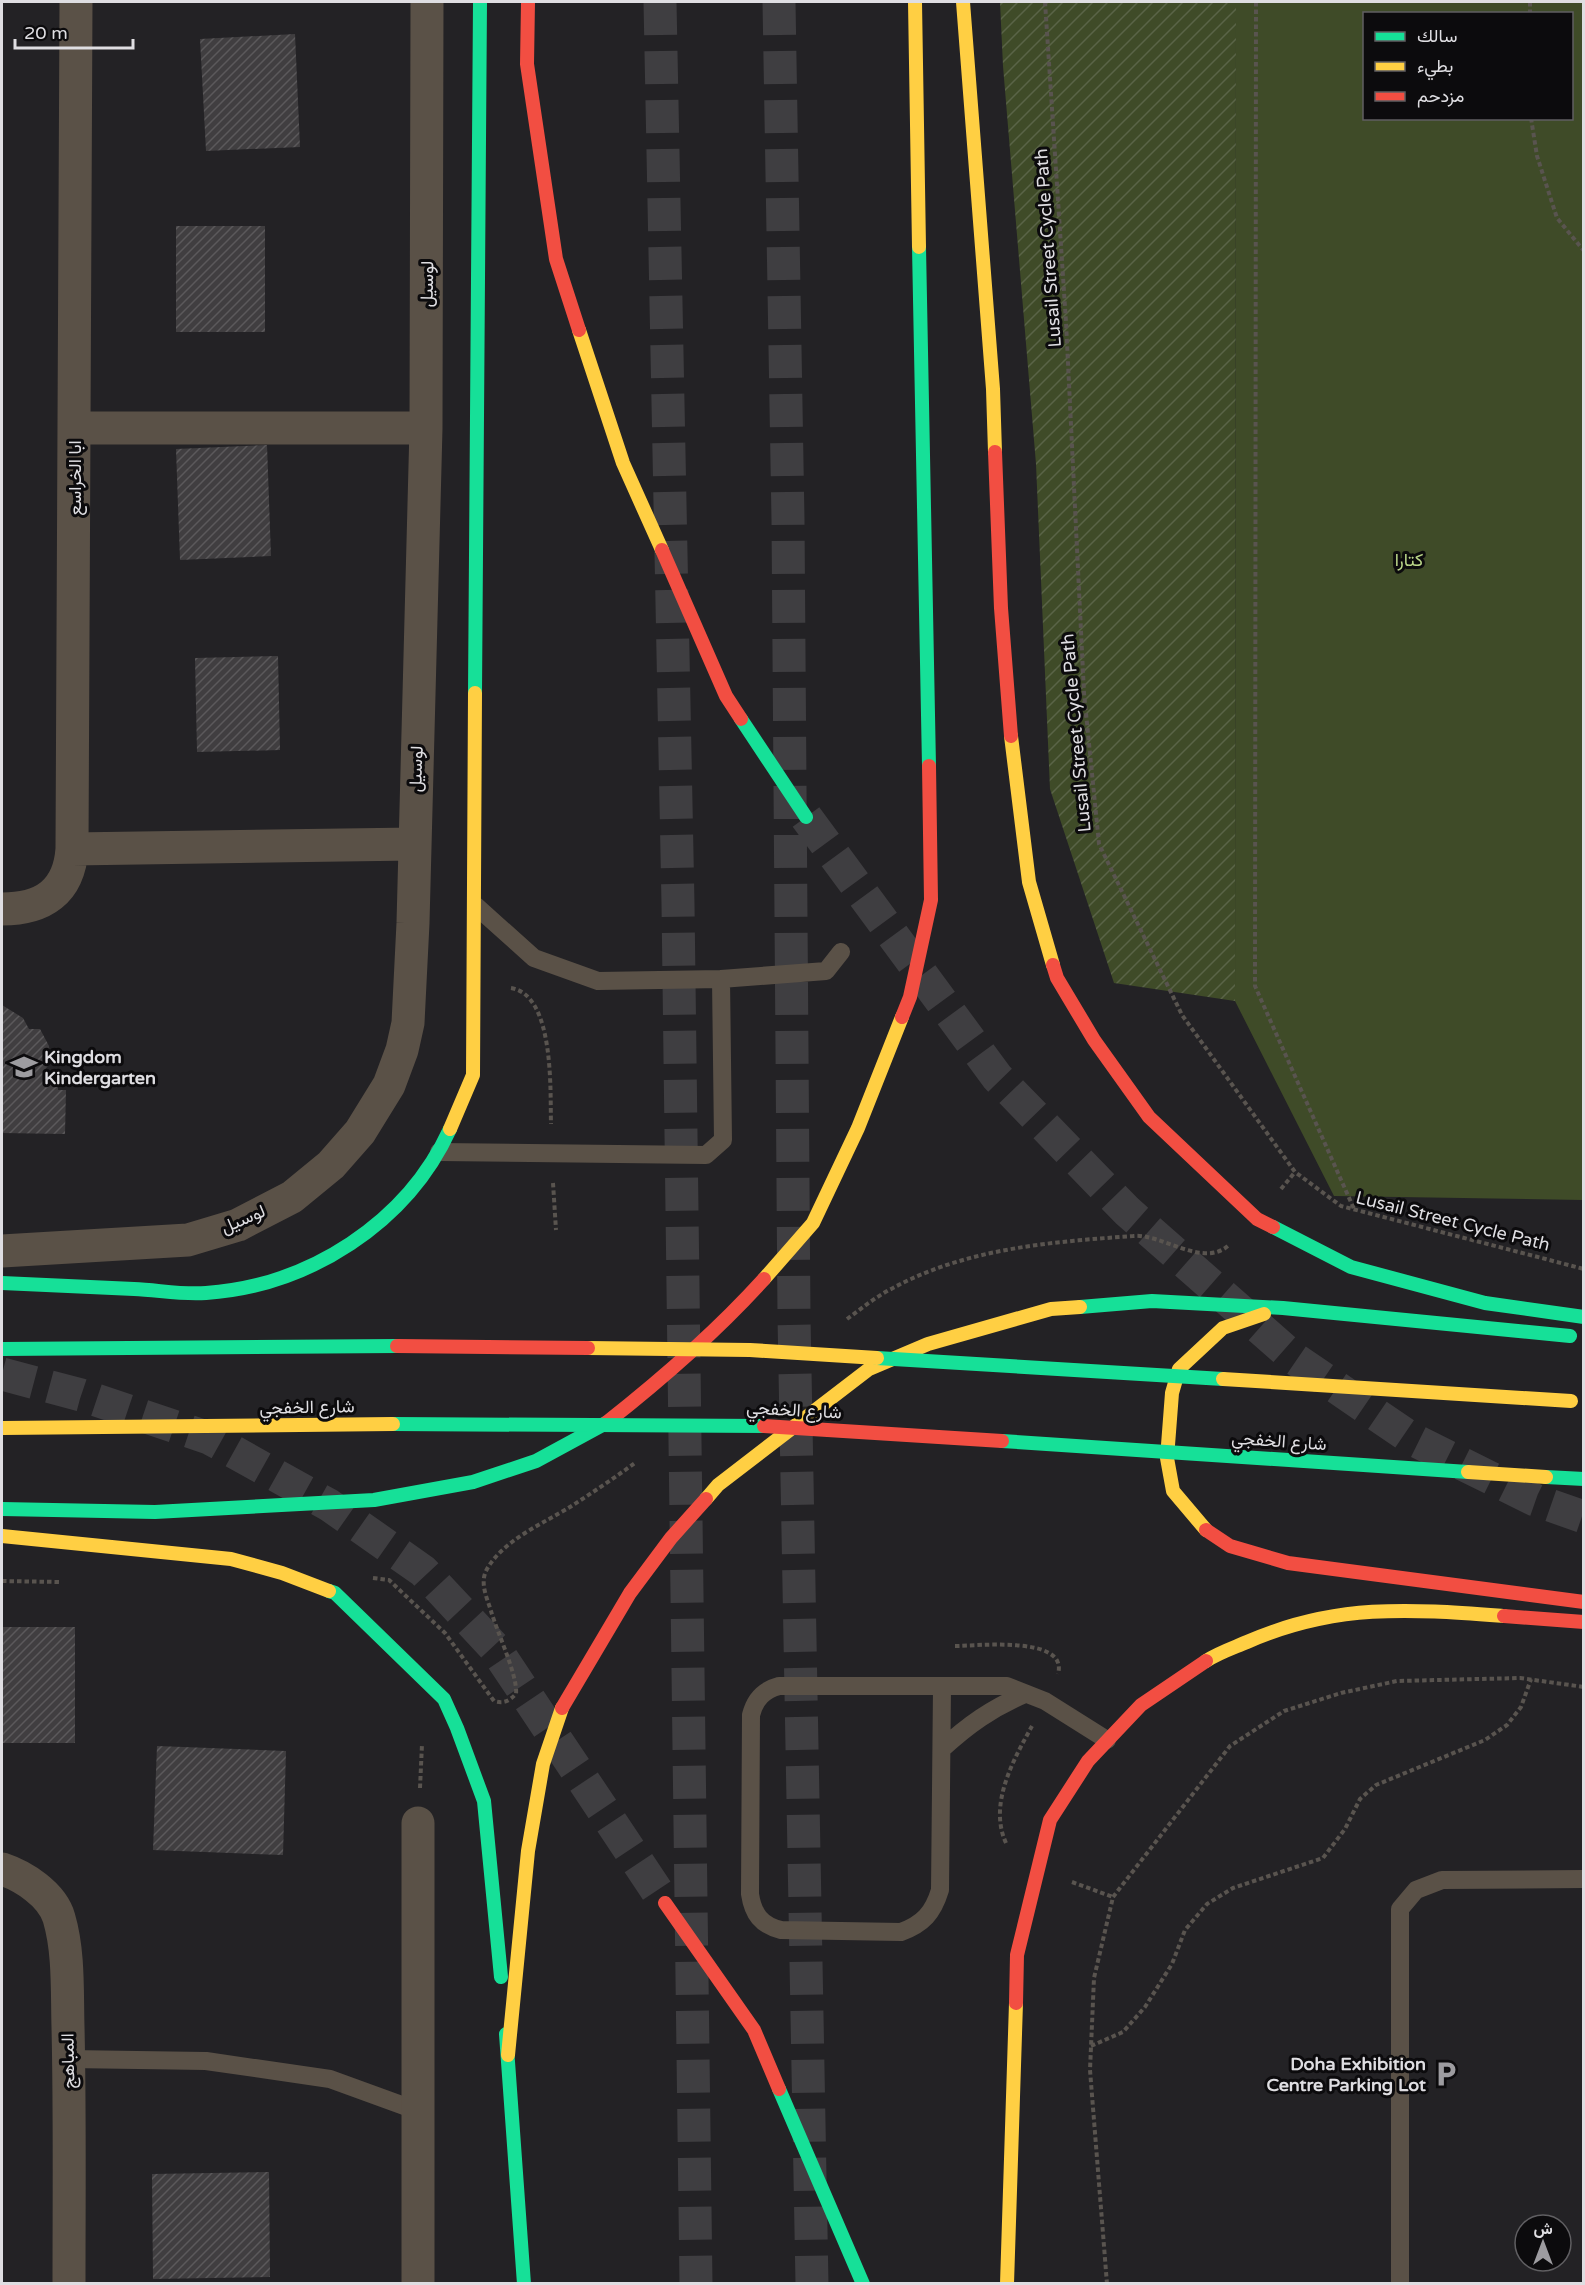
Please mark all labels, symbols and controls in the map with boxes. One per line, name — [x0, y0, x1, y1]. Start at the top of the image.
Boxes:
scale bar — [15, 12, 134, 50]
legend — [1363, 12, 1573, 120]
text: 20 m — [24, 22, 68, 44]
text: سالك — [1417, 25, 1457, 47]
text: بطيء — [1417, 55, 1453, 81]
text: مزدحم — [1417, 85, 1464, 108]
street label: Lusail Street Cycle Path — [1030, 148, 1066, 348]
street label: لوسيل — [416, 261, 438, 307]
street label: ابا الخراسع — [64, 440, 87, 516]
park label: كتارا — [1395, 549, 1423, 571]
street label: Lusail Street Cycle Path — [1056, 633, 1096, 833]
street label: لوسيل — [404, 745, 428, 793]
place label: Kingdom Kindergarten — [44, 1046, 156, 1089]
school or university icon: Kingdom Kindergarten — [9, 1052, 39, 1082]
street label: Lusail Street Cycle Path — [1354, 1186, 1552, 1256]
street label: لوسيل — [217, 1200, 269, 1238]
street label: شارع الخفجي — [259, 1395, 355, 1423]
street label: شارع الخفجي — [746, 1397, 842, 1427]
street label: شارع الخفجي — [1230, 1427, 1327, 1459]
street label: المباهج — [57, 2033, 80, 2089]
place label: Doha Exhibition Centre Parking Lot — [1266, 2053, 1426, 2096]
parking icon: Doha Exhibition Centre Parking Lot — [1431, 2059, 1461, 2089]
north arrow — [1513, 2213, 1573, 2273]
text: ش — [1533, 2219, 1553, 2239]

